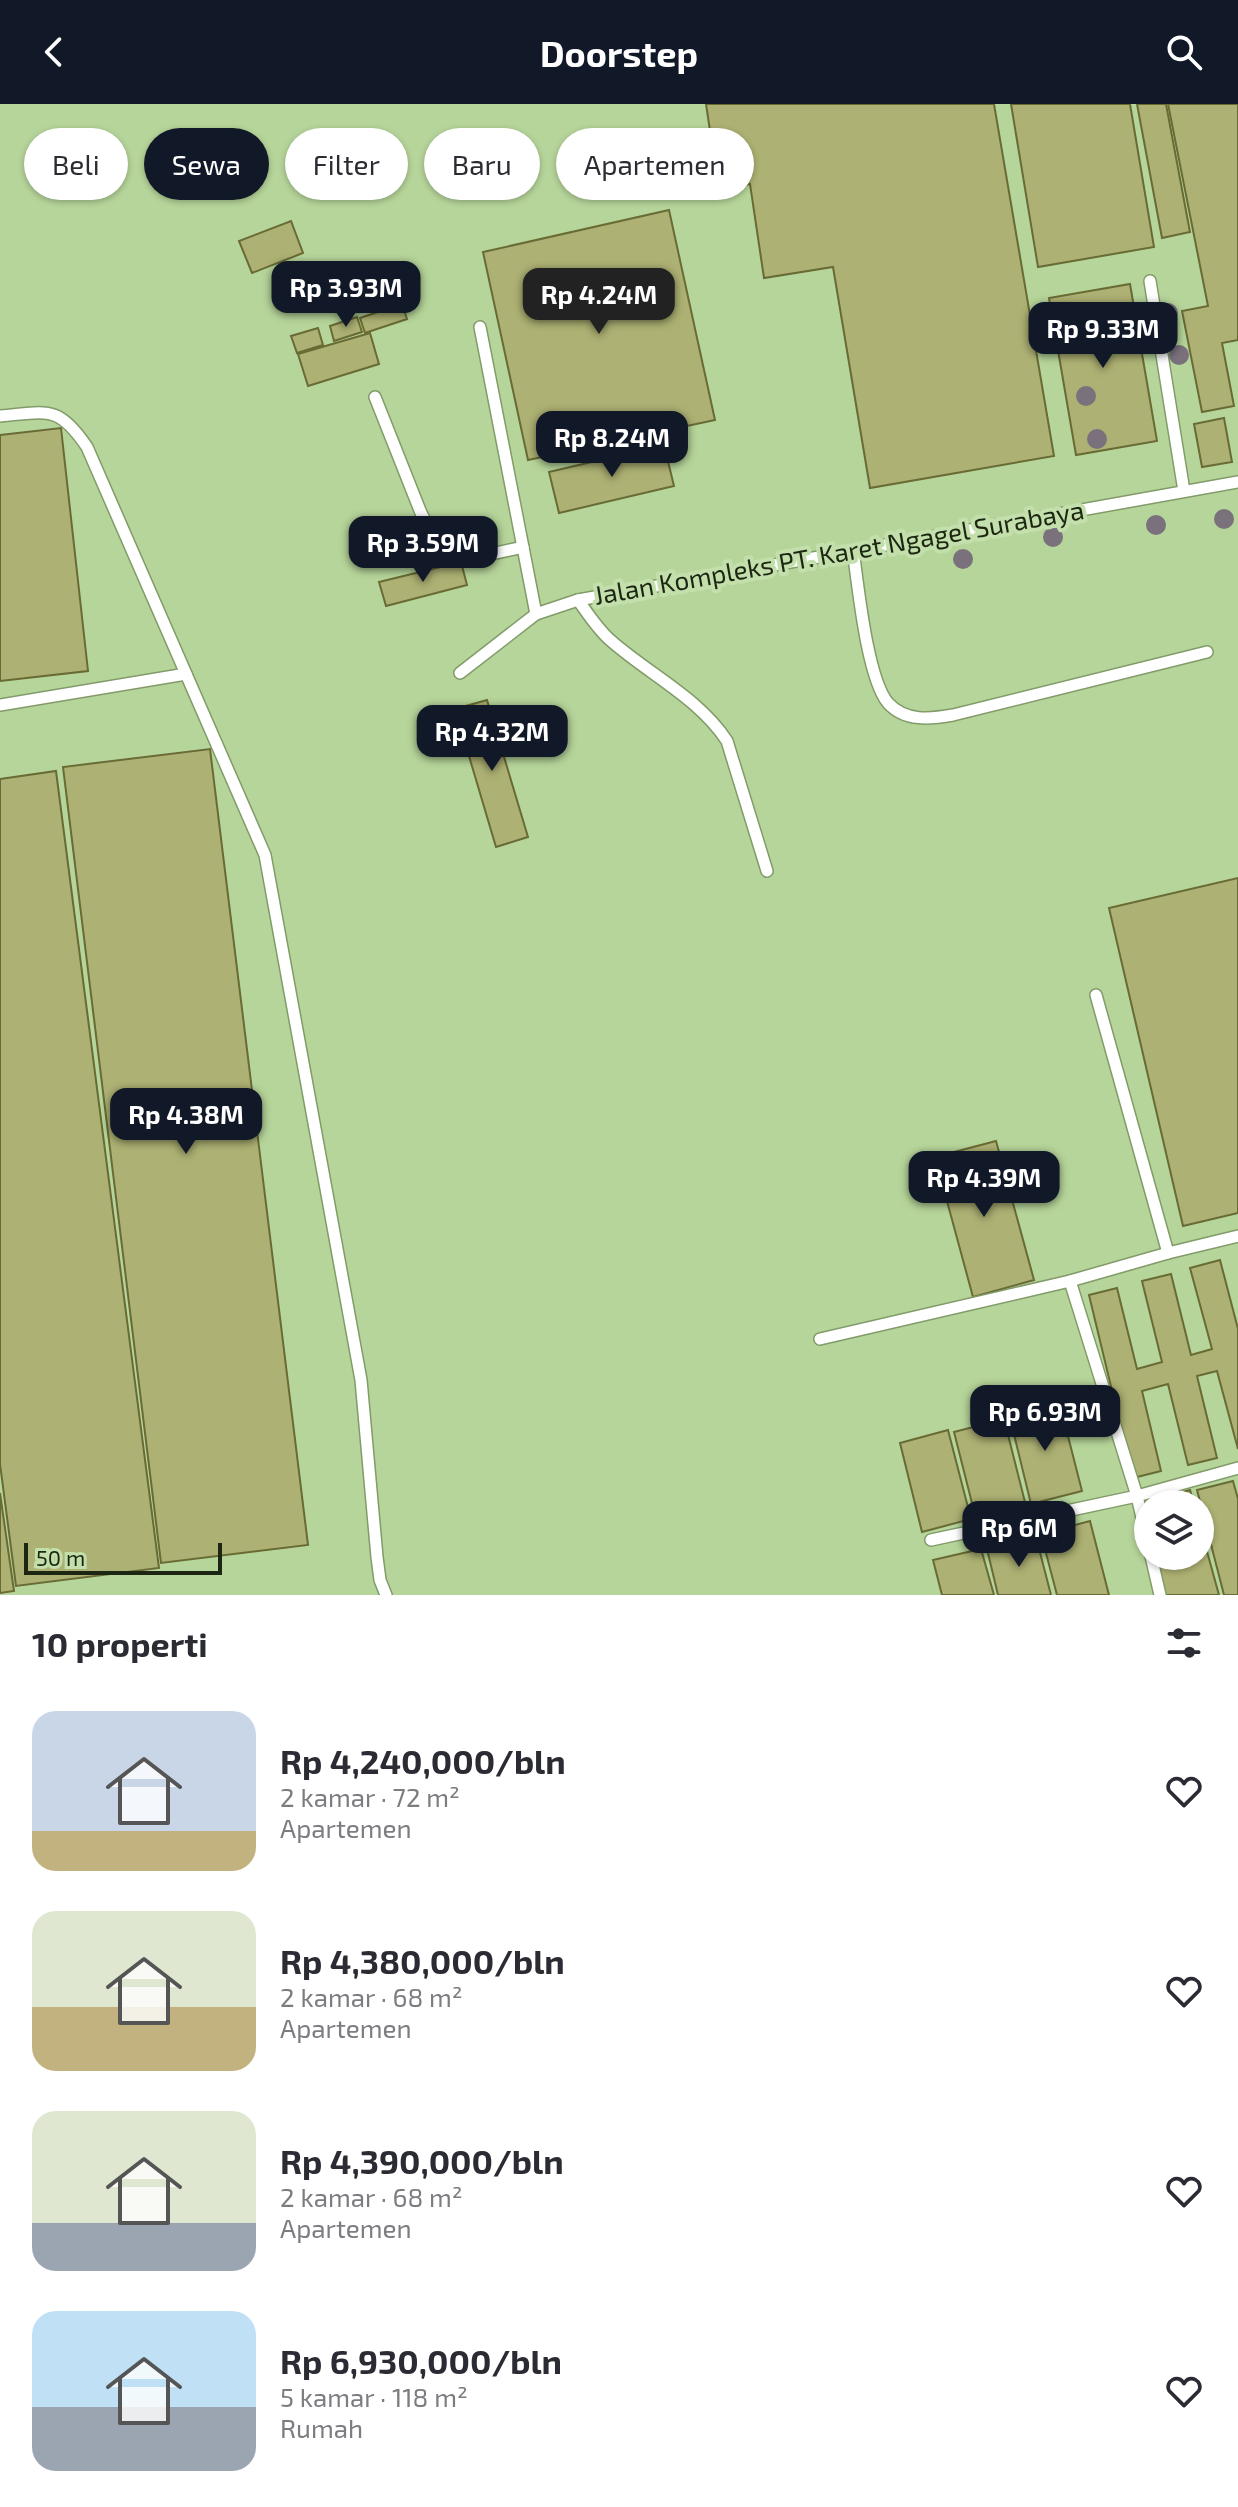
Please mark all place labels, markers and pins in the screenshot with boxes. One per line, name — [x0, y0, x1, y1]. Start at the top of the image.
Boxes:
pin: Rp 3.93M — [263, 261, 429, 329]
pin: Rp 4.24M — [516, 268, 682, 336]
pin: Rp 9.33M — [1020, 302, 1186, 370]
pin: Rp 8.24M — [529, 411, 695, 479]
pin: Rp 3.59M — [340, 516, 506, 584]
pin: Rp 4.32M — [409, 705, 575, 773]
pin: Rp 4.38M — [103, 1088, 269, 1156]
pin: Rp 4.39M — [901, 1151, 1067, 1219]
pin: Rp 6.93M — [962, 1385, 1128, 1453]
pin: Rp 6M — [963, 1501, 1075, 1569]

